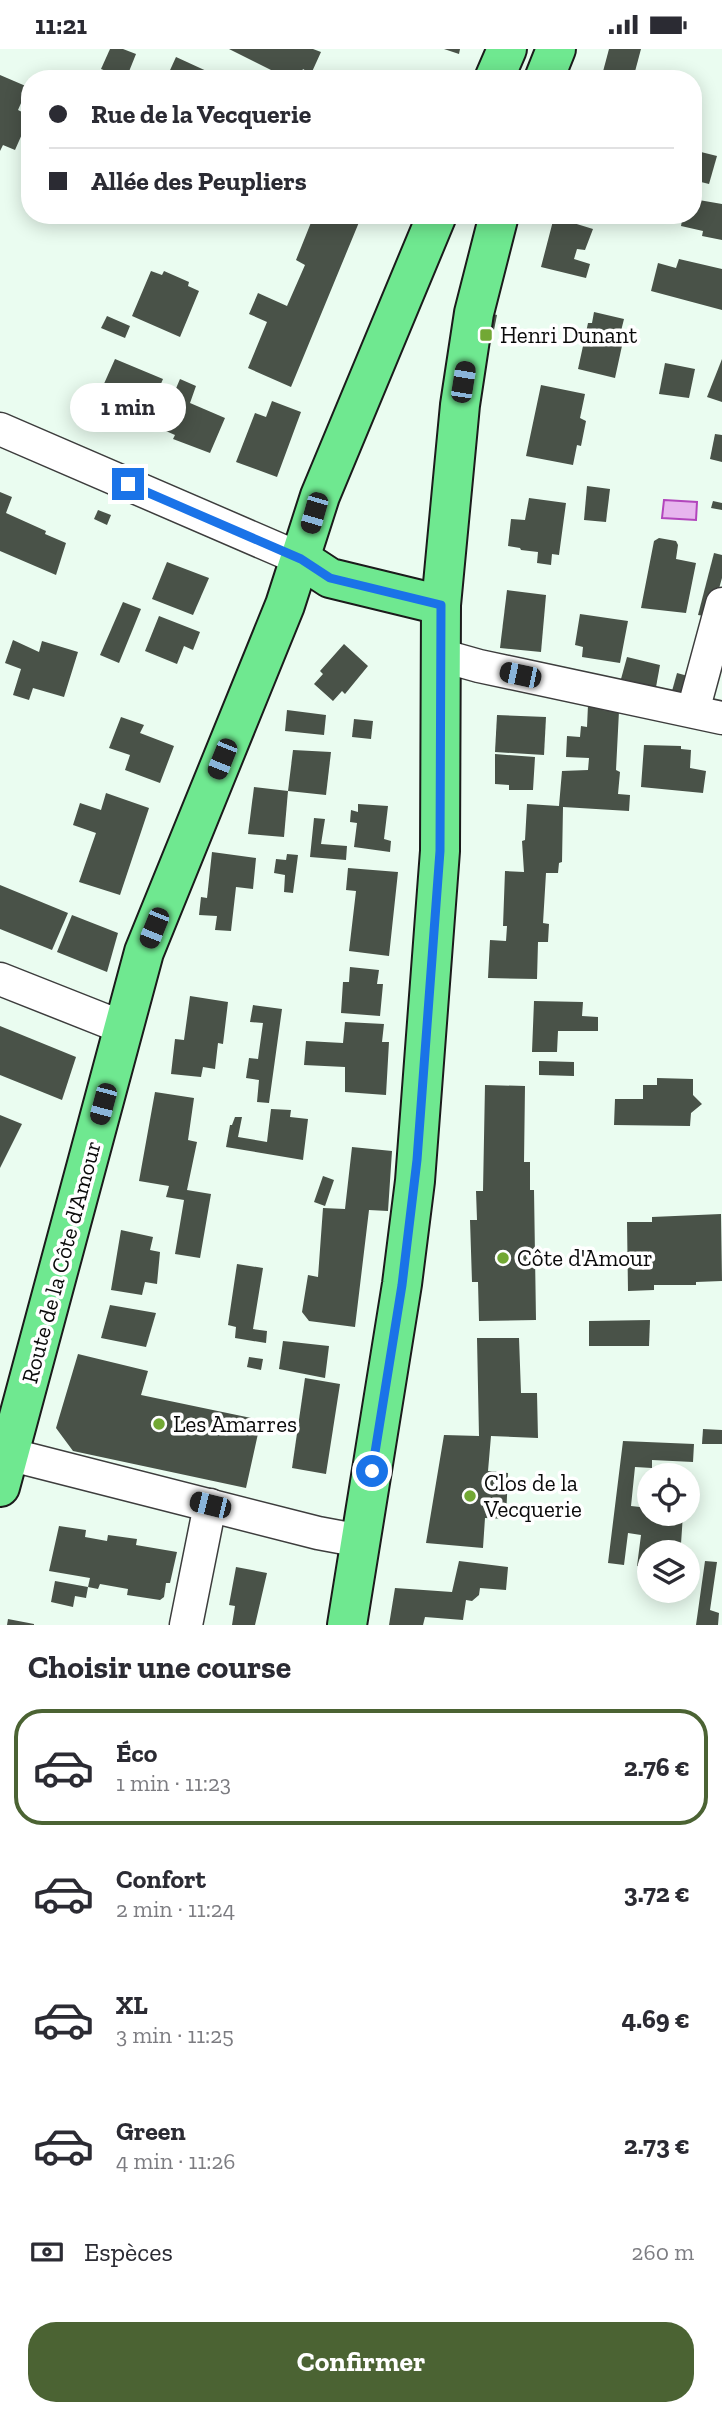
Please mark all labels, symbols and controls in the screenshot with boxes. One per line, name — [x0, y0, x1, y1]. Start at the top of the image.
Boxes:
text: 11:21 — [35, 9, 87, 41]
text: Rue de la Vecquerie — [91, 98, 311, 130]
text: Allée des Peupliers — [91, 165, 307, 197]
place label: Henri Dunant — [500, 321, 638, 349]
marker: Henri Dunant — [478, 327, 494, 343]
car — [450, 360, 477, 404]
callout: 1 min — [70, 383, 186, 431]
text: 1 min — [101, 393, 155, 421]
route end — [112, 468, 144, 500]
car — [299, 490, 330, 536]
car — [498, 660, 543, 690]
car — [205, 736, 240, 782]
car — [137, 905, 172, 951]
car — [88, 1081, 119, 1127]
street label: Route de la Côte d'Amour — [15, 1138, 107, 1386]
place label: Côte d'Amour — [517, 1244, 653, 1272]
marker: Côte d'Amour — [495, 1250, 511, 1266]
place label: Les Amarres — [173, 1410, 297, 1438]
marker: Les Amarres — [151, 1416, 167, 1432]
route start — [356, 1455, 388, 1487]
map controls — [637, 1463, 700, 1603]
button: locate — [637, 1463, 700, 1526]
place label: Clos de la Vecquerie — [483, 1469, 582, 1523]
marker: Clos de la Vecquerie — [462, 1488, 478, 1504]
car — [188, 1490, 233, 1520]
button: layers — [637, 1540, 700, 1603]
text: Choisir une course — [28, 1648, 291, 1686]
icon: car — [32, 1736, 95, 1799]
text: Éco — [116, 1737, 157, 1769]
text: 2.76 € — [624, 1751, 690, 1783]
text: 1 min · 11:23 — [116, 1769, 231, 1797]
icon: car — [32, 1862, 95, 1925]
text: Confort — [116, 1863, 206, 1895]
text: 3.72 € — [624, 1877, 690, 1909]
text: 2 min · 11:24 — [116, 1895, 235, 1923]
icon: car — [32, 1988, 95, 2051]
text: XL — [116, 1989, 148, 2021]
text: 4.69 € — [622, 2003, 690, 2035]
text: 3 min · 11:25 — [116, 2021, 234, 2049]
icon: car — [32, 2114, 95, 2177]
text: Green — [116, 2115, 186, 2147]
text: 2.73 € — [624, 2129, 690, 2161]
text: 4 min · 11:26 — [116, 2147, 236, 2175]
icon: cash — [28, 2233, 66, 2271]
text: Espèces — [84, 2236, 173, 2268]
text: 260 m — [632, 2238, 694, 2266]
button: Confirmer — [28, 2322, 694, 2402]

